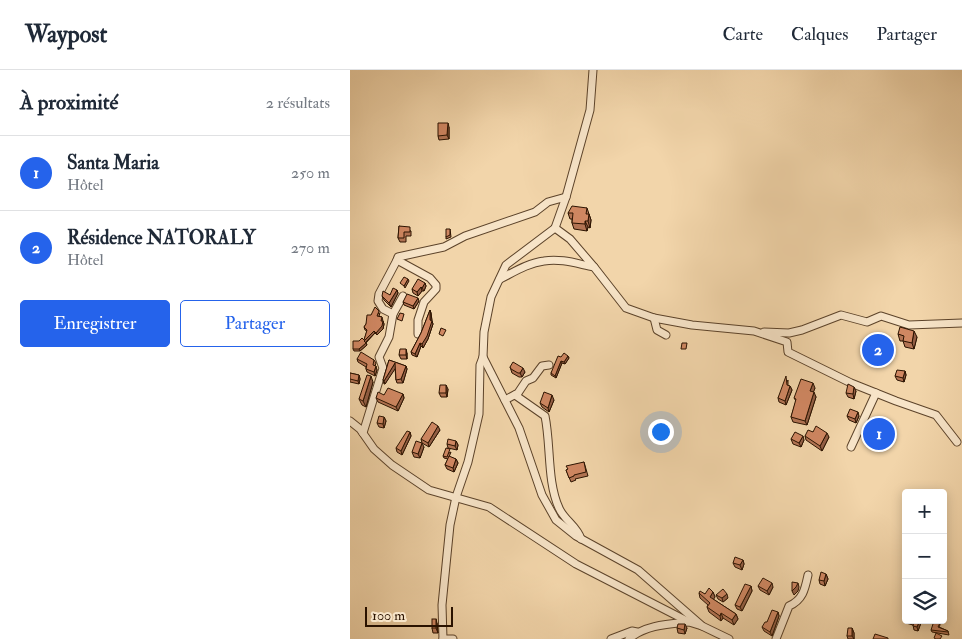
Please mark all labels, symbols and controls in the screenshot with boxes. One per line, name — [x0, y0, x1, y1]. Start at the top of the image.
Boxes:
text: Waypost — [25, 19, 107, 50]
text: Carte — [722, 23, 763, 46]
text: Calques — [791, 23, 848, 46]
text: Partager — [876, 23, 937, 46]
text: À proximité — [20, 89, 118, 116]
text: 2 résultats — [266, 93, 330, 113]
text: Santa Maria — [67, 151, 159, 175]
text: 1 — [33, 163, 39, 183]
text: 250 m — [291, 163, 330, 183]
text: Hôtel — [67, 175, 104, 195]
text: Résidence NATORALY — [67, 226, 256, 250]
text: 2 — [32, 238, 40, 258]
text: 270 m — [291, 238, 330, 258]
text: Hôtel — [67, 250, 104, 270]
button: Enregistrer — [20, 300, 170, 347]
button: Partager — [180, 300, 330, 347]
pin: 2 — [862, 331, 894, 369]
pin: 1 — [863, 415, 895, 453]
your location — [648, 419, 674, 445]
map controls — [902, 489, 947, 624]
button: + — [902, 489, 947, 534]
button: − — [902, 534, 947, 579]
button: layers — [902, 579, 947, 624]
scale bar — [365, 604, 452, 627]
text: 100 m — [372, 607, 405, 624]

